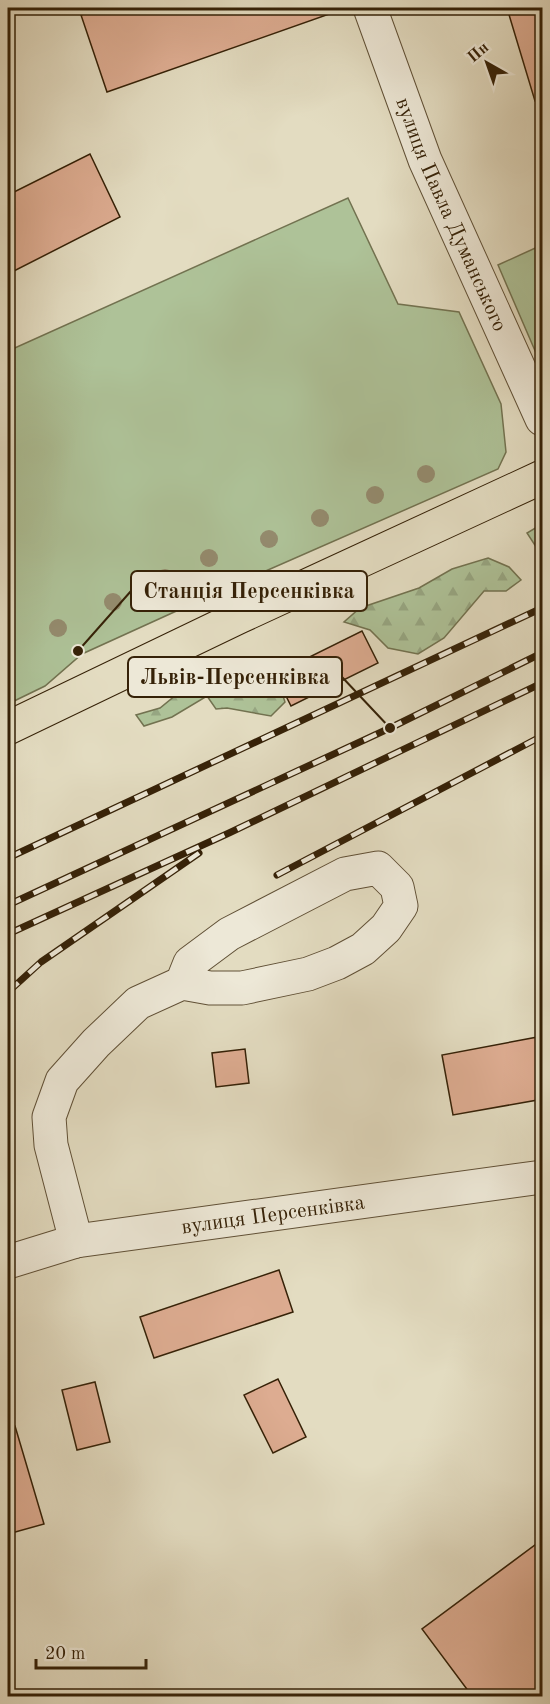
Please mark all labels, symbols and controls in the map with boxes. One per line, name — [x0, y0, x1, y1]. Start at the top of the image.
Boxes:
north arrow — [457, 33, 517, 93]
text: Пн — [465, 40, 492, 66]
street label: вулиця Павла Думанського — [391, 95, 510, 335]
callout: Станція Персенківка — [131, 571, 367, 611]
text: Станція Персенківка — [143, 581, 355, 603]
callout: Львів-Персенківка — [128, 657, 342, 697]
text: Львів-Персенківка — [140, 667, 330, 689]
street label: вулиця Персенківка — [180, 1192, 366, 1238]
scale bar — [36, 1632, 146, 1670]
text: 20 m — [45, 1645, 85, 1663]

